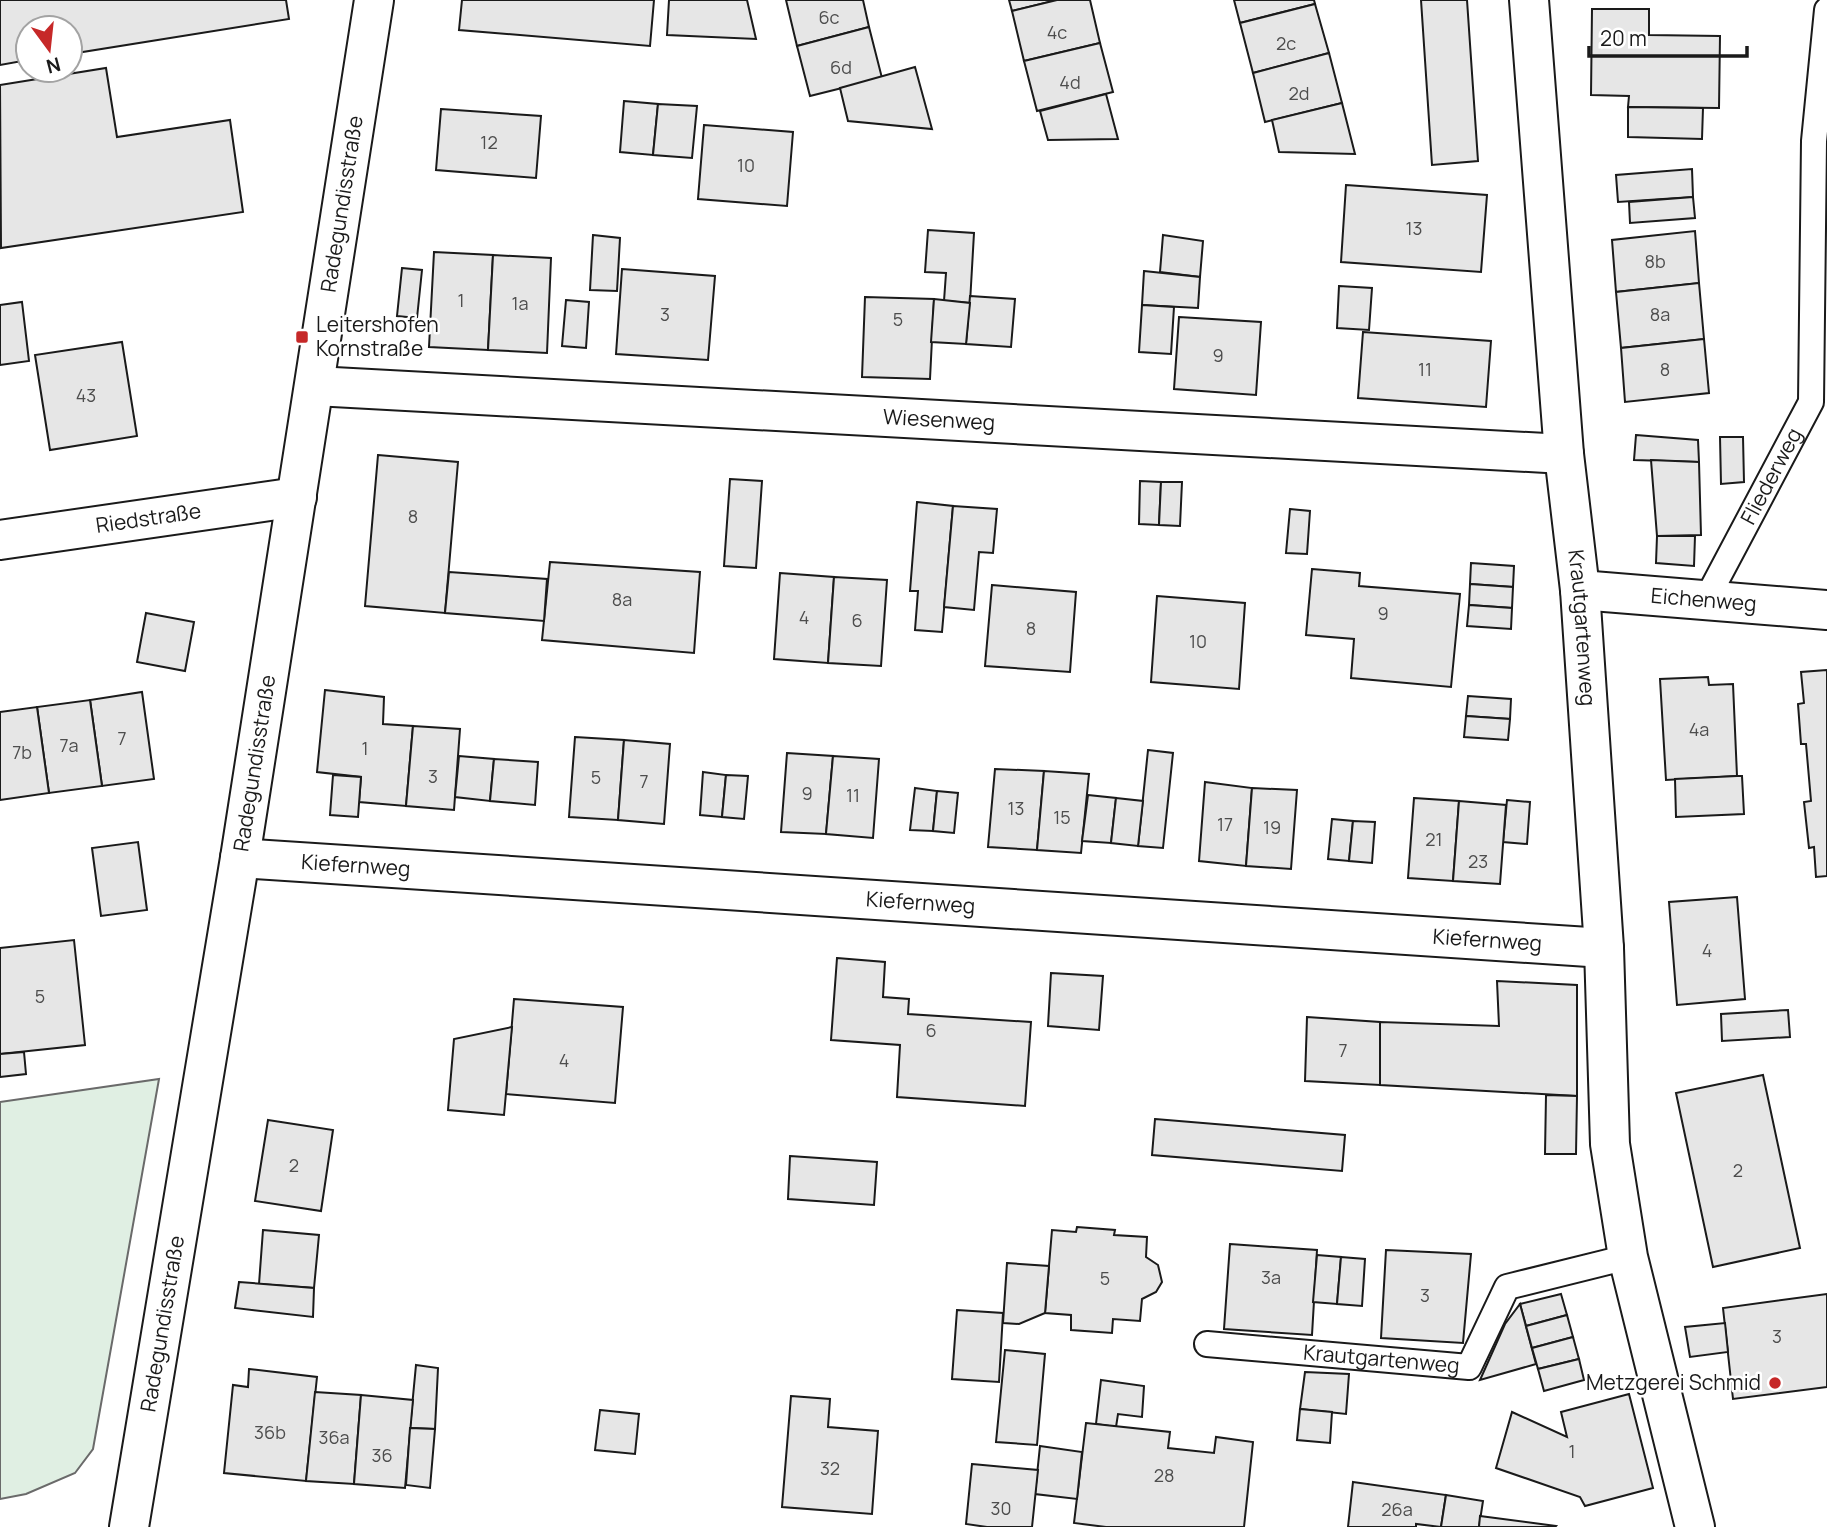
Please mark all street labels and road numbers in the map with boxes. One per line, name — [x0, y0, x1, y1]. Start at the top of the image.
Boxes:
street label: Radegundisstraße — [314, 114, 369, 294]
street label: Wiesenweg — [882, 402, 996, 436]
street label: Fliederweg — [1734, 423, 1808, 529]
street label: Riedstraße — [94, 496, 203, 539]
street label: Krautgartenweg — [1562, 548, 1603, 707]
street label: Eichenweg — [1650, 581, 1758, 617]
street label: Radegundisstraße — [226, 673, 281, 853]
street label: Kiefernweg — [300, 847, 411, 882]
street label: Kiefernweg — [865, 884, 976, 919]
street label: Kiefernweg — [1432, 922, 1543, 957]
street label: Radegundisstraße — [133, 1233, 190, 1414]
street label: Krautgartenweg — [1302, 1338, 1461, 1379]

